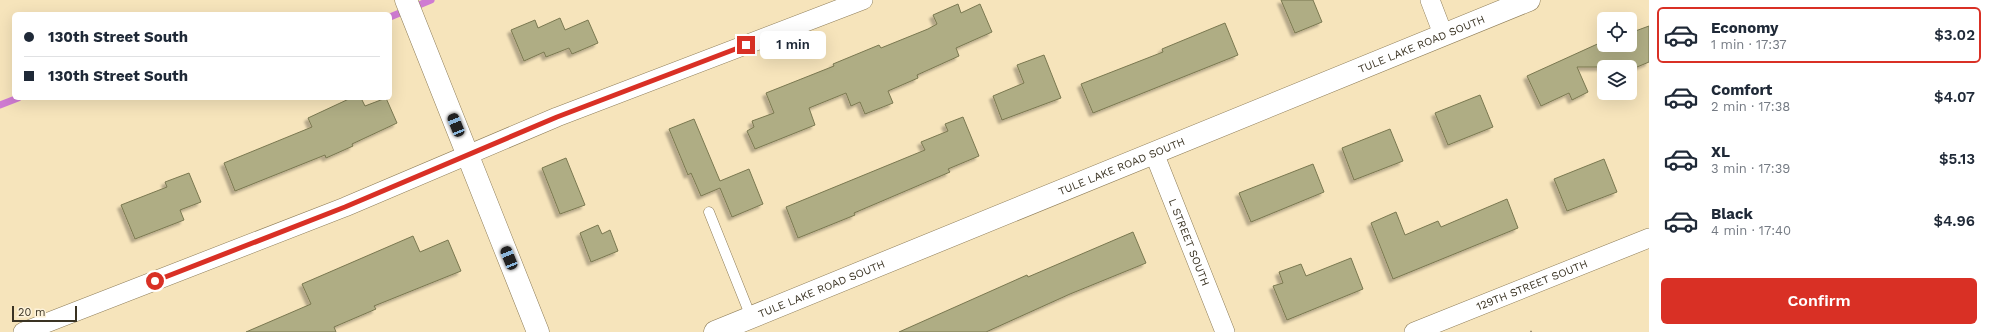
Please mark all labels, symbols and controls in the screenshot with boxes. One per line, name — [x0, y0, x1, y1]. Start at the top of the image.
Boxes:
map controls — [1597, 12, 1637, 100]
button: locate — [1597, 12, 1637, 52]
street label: TULE LAKE ROAD SOUTH — [1356, 13, 1487, 76]
icon: car — [1663, 17, 1699, 53]
text: Economy — [1711, 19, 1778, 37]
text: $3.02 — [1934, 26, 1975, 44]
text: 130th Street South — [48, 28, 188, 46]
callout: 1 min — [760, 31, 826, 59]
route end — [737, 36, 755, 54]
text: 1 min — [776, 37, 810, 52]
text: 1 min · 17:37 — [1711, 37, 1787, 52]
button: layers — [1597, 60, 1637, 100]
text: 130th Street South — [48, 67, 188, 85]
icon: car — [1663, 79, 1699, 115]
text: Comfort — [1711, 81, 1772, 99]
text: $4.07 — [1934, 88, 1975, 106]
text: 2 min · 17:38 — [1711, 99, 1790, 114]
car — [446, 112, 466, 138]
street label: TULE LAKE ROAD SOUTH — [1056, 135, 1187, 198]
icon: car — [1663, 141, 1699, 177]
text: XL — [1711, 143, 1730, 161]
text: $5.13 — [1939, 150, 1975, 168]
text: 3 min · 17:39 — [1711, 161, 1790, 176]
street label: L STREET SOUTH — [1166, 197, 1212, 288]
icon: car — [1663, 203, 1699, 239]
text: Black — [1711, 205, 1753, 223]
text: $4.96 — [1933, 212, 1975, 230]
text: 4 min · 17:40 — [1711, 223, 1791, 238]
car — [499, 245, 519, 271]
street label: TULE LAKE ROAD SOUTH — [756, 257, 887, 321]
street label: 129TH STREET SOUTH — [1475, 257, 1590, 313]
route start — [146, 272, 164, 290]
button: Confirm — [1661, 278, 1977, 324]
scale bar — [12, 304, 77, 323]
text: 20 m — [18, 306, 46, 319]

